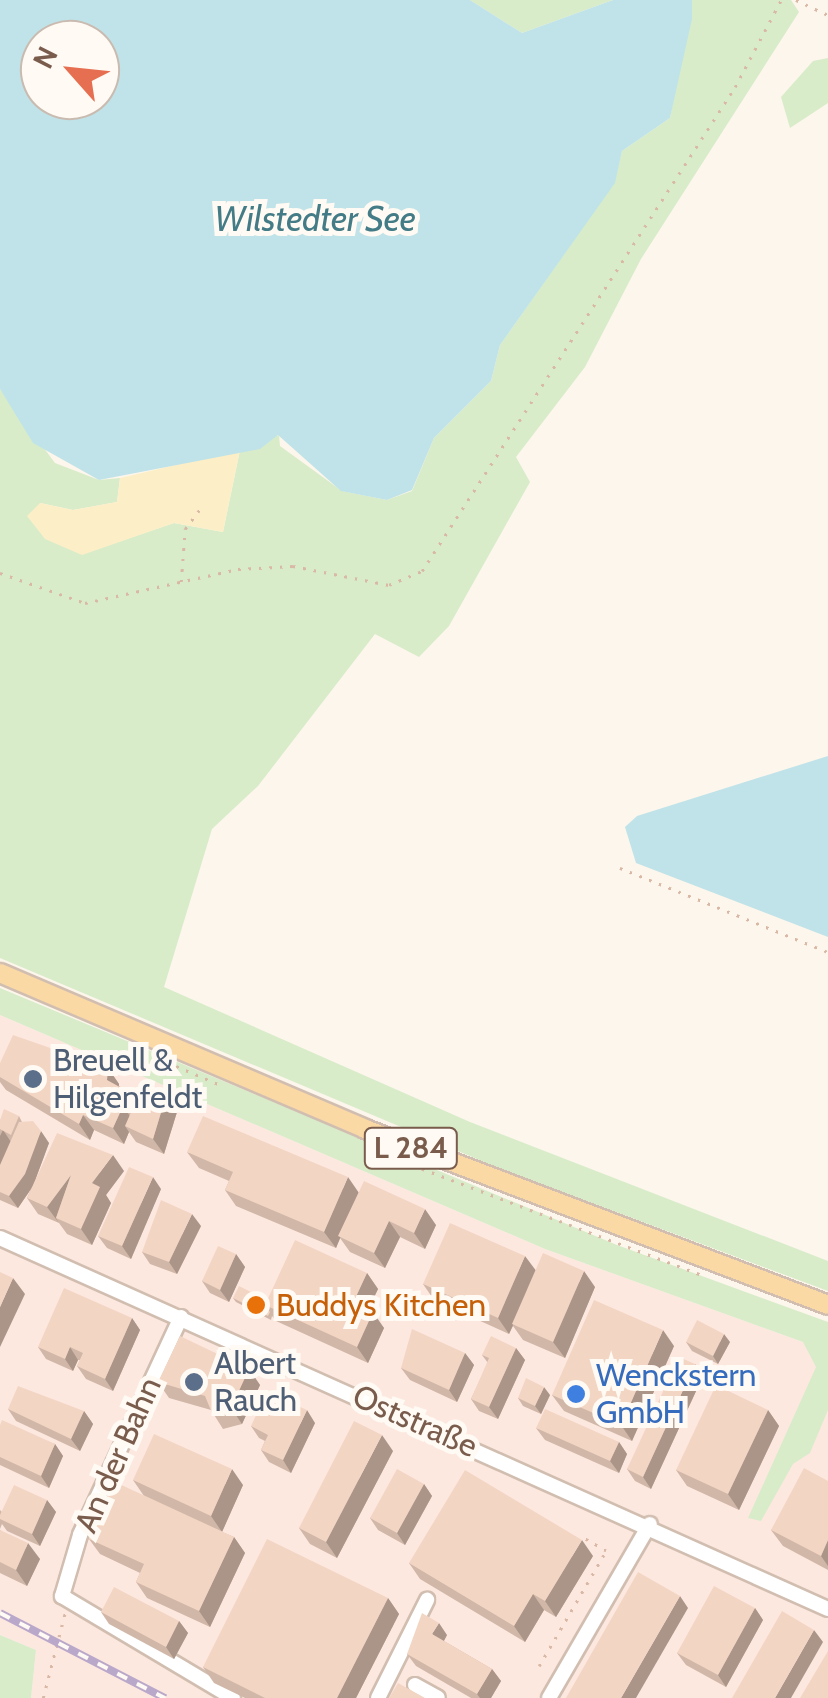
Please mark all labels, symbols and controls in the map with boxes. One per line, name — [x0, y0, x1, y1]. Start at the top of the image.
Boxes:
north arrow — [20, 20, 120, 120]
text: N — [25, 41, 65, 74]
water label: Wilstedter See — [214, 198, 416, 240]
place label: Breuell & Hilgenfeldt — [53, 1042, 202, 1117]
marker: Breuell & Hilgenfeldt — [22, 1068, 44, 1090]
road number: L 284 — [364, 1123, 458, 1173]
place label: Buddys Kitchen — [276, 1286, 486, 1324]
marker: Buddys Kitchen — [245, 1294, 267, 1316]
place label: Albert Rauch — [214, 1345, 297, 1420]
place label: Wenckstern GmbH — [596, 1357, 756, 1432]
street label: An der Bahn — [67, 1371, 169, 1539]
marker: Albert Rauch — [183, 1371, 205, 1393]
street label: Oststraße — [347, 1377, 483, 1465]
marker: Wenckstern GmbH — [565, 1383, 587, 1405]

